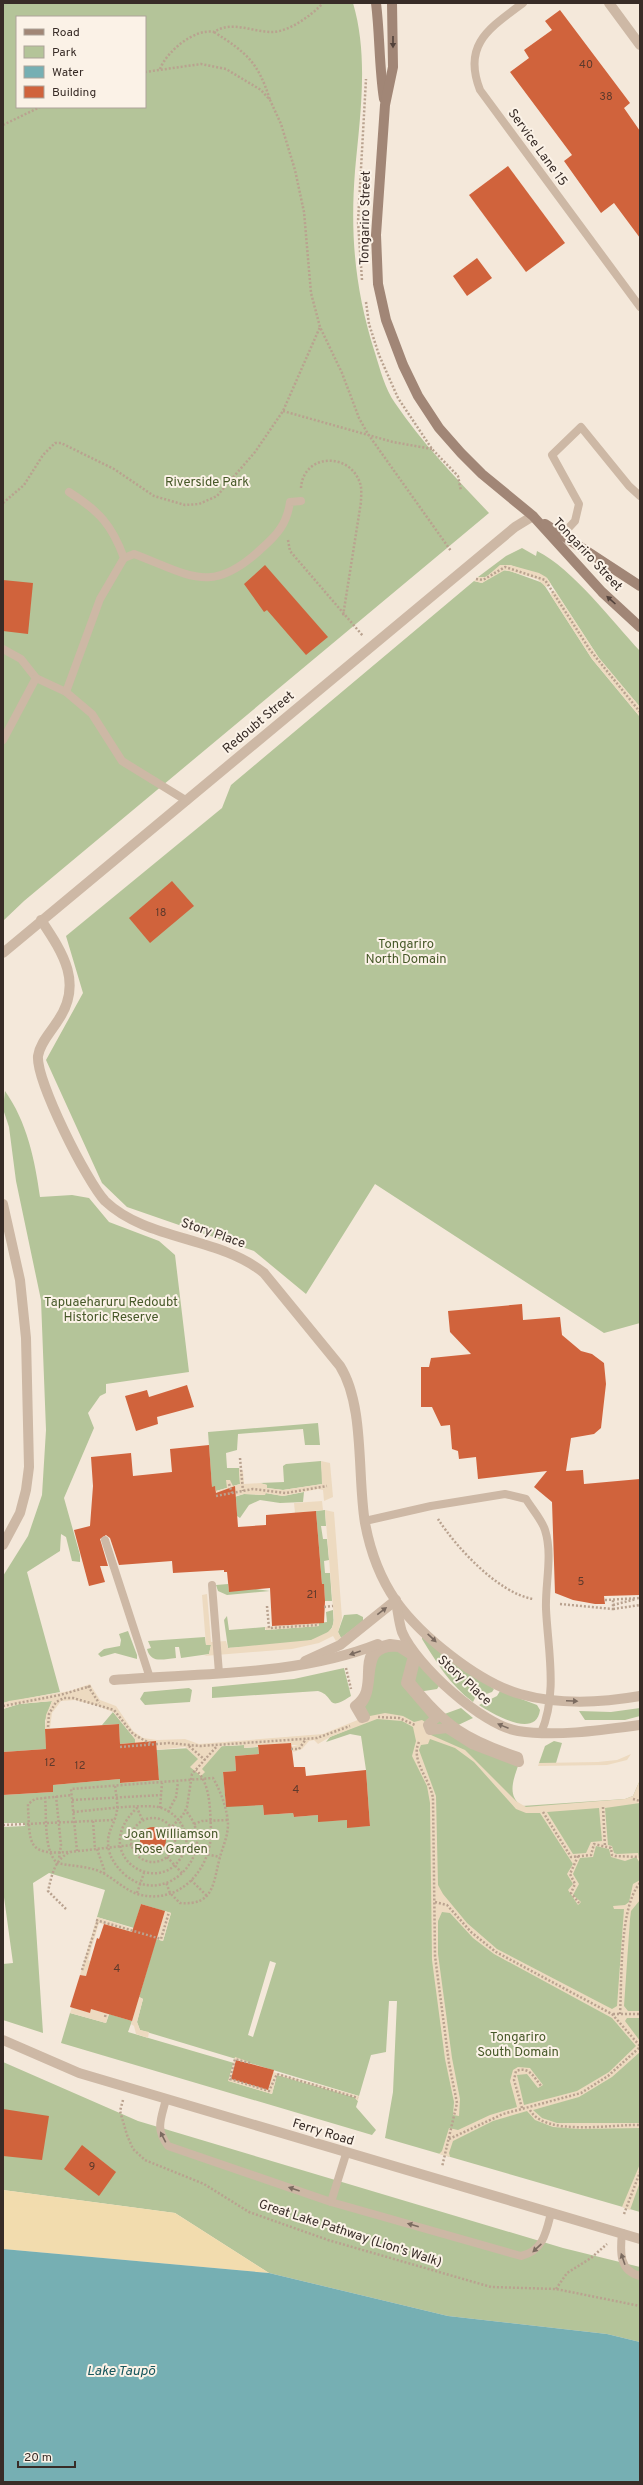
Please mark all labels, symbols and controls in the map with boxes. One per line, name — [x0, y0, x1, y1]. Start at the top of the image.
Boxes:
legend — [16, 16, 146, 108]
text: Road — [52, 25, 80, 41]
one-way arrow — [390, 36, 397, 48]
text: Park — [52, 45, 77, 61]
house number: 40 — [579, 58, 593, 72]
text: Water — [52, 65, 84, 81]
text: Building — [52, 85, 96, 101]
house number: 38 — [599, 90, 613, 104]
street label: Service Lane 15 — [504, 106, 570, 190]
street label: Tongariro Street — [357, 170, 375, 265]
park label: Riverside Park — [165, 475, 249, 491]
street label: Tongariro Street — [549, 515, 625, 595]
one-way arrow — [606, 596, 616, 605]
street label: Redoubt Street — [220, 688, 298, 758]
house number: 18 — [156, 906, 166, 920]
park label: Tongariro North Domain — [365, 937, 447, 968]
street label: Story Place — [179, 1216, 247, 1252]
park label: Tapuaeharuru Redoubt Historic Reserve — [44, 1295, 178, 1326]
house number: 5 — [578, 1575, 585, 1589]
house number: 21 — [307, 1588, 317, 1602]
one-way arrow — [377, 1606, 388, 1615]
one-way arrow — [427, 1633, 437, 1643]
one-way arrow — [349, 1651, 361, 1657]
street label: Story Place — [434, 1653, 494, 1709]
one-way arrow — [566, 1698, 578, 1705]
one-way arrow — [498, 1723, 509, 1729]
house number: 12 — [45, 1756, 55, 1770]
house number: 12 — [75, 1759, 85, 1773]
house number: 4 — [293, 1783, 300, 1797]
park label: Joan Williamson Rose Garden — [124, 1827, 218, 1858]
house number: 4 — [114, 1962, 121, 1976]
park label: Tongariro South Domain — [477, 2030, 559, 2061]
street label: Ferry Road — [290, 2116, 356, 2150]
one-way arrow — [160, 2131, 166, 2143]
house number: 9 — [89, 2160, 95, 2174]
one-way arrow — [288, 2186, 300, 2192]
street label: Great Lake Pathway (Lion's Walk) — [256, 2197, 444, 2271]
one-way arrow — [407, 2222, 419, 2228]
one-way arrow — [532, 2243, 542, 2253]
one-way arrow — [619, 2253, 625, 2265]
water label: Lake Taupō — [87, 2363, 156, 2380]
scale bar — [18, 2443, 75, 2469]
text: 20 m — [24, 2450, 52, 2466]

